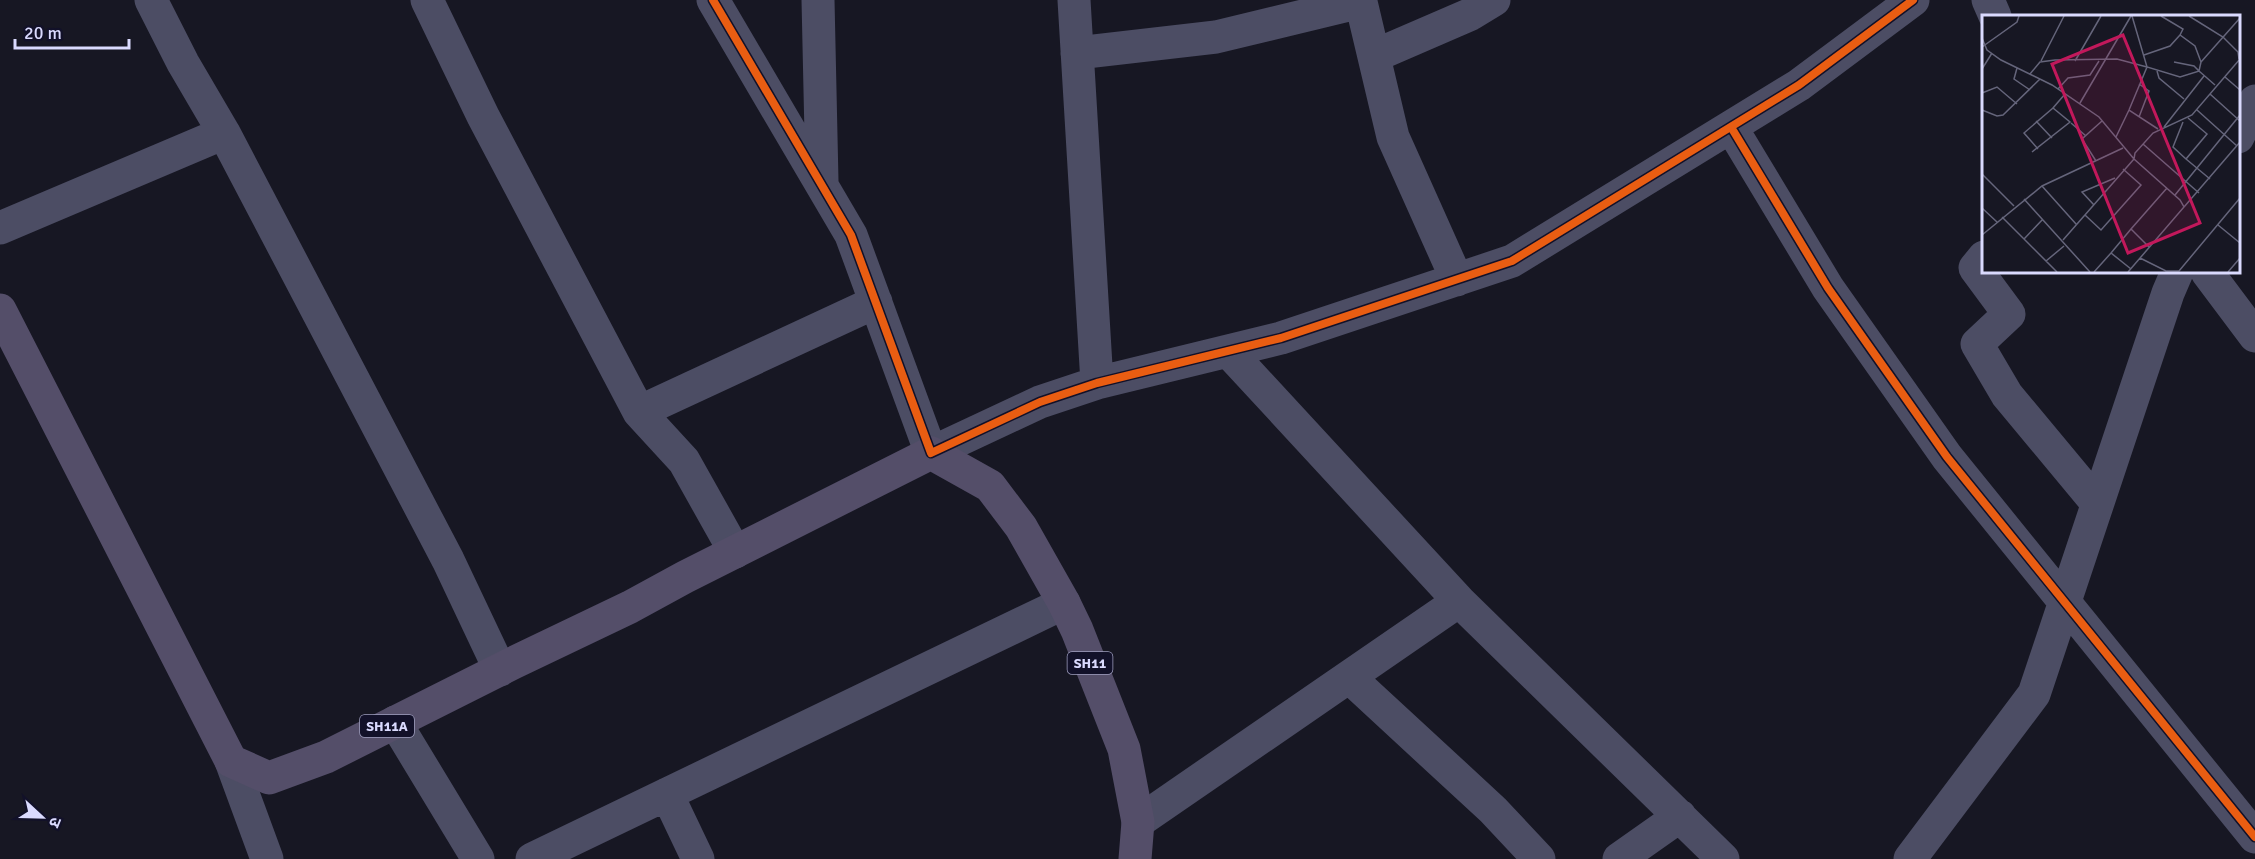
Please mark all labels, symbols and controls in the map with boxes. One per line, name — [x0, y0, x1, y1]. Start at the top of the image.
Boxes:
scale bar — [15, 12, 129, 50]
inset map — [1982, 15, 2240, 273]
text: 20 m — [24, 22, 62, 44]
road number: SH11 — [1068, 652, 1112, 674]
road number: SH11A — [360, 715, 414, 737]
north arrow — [12, 787, 72, 847]
text: उ — [44, 814, 66, 831]

